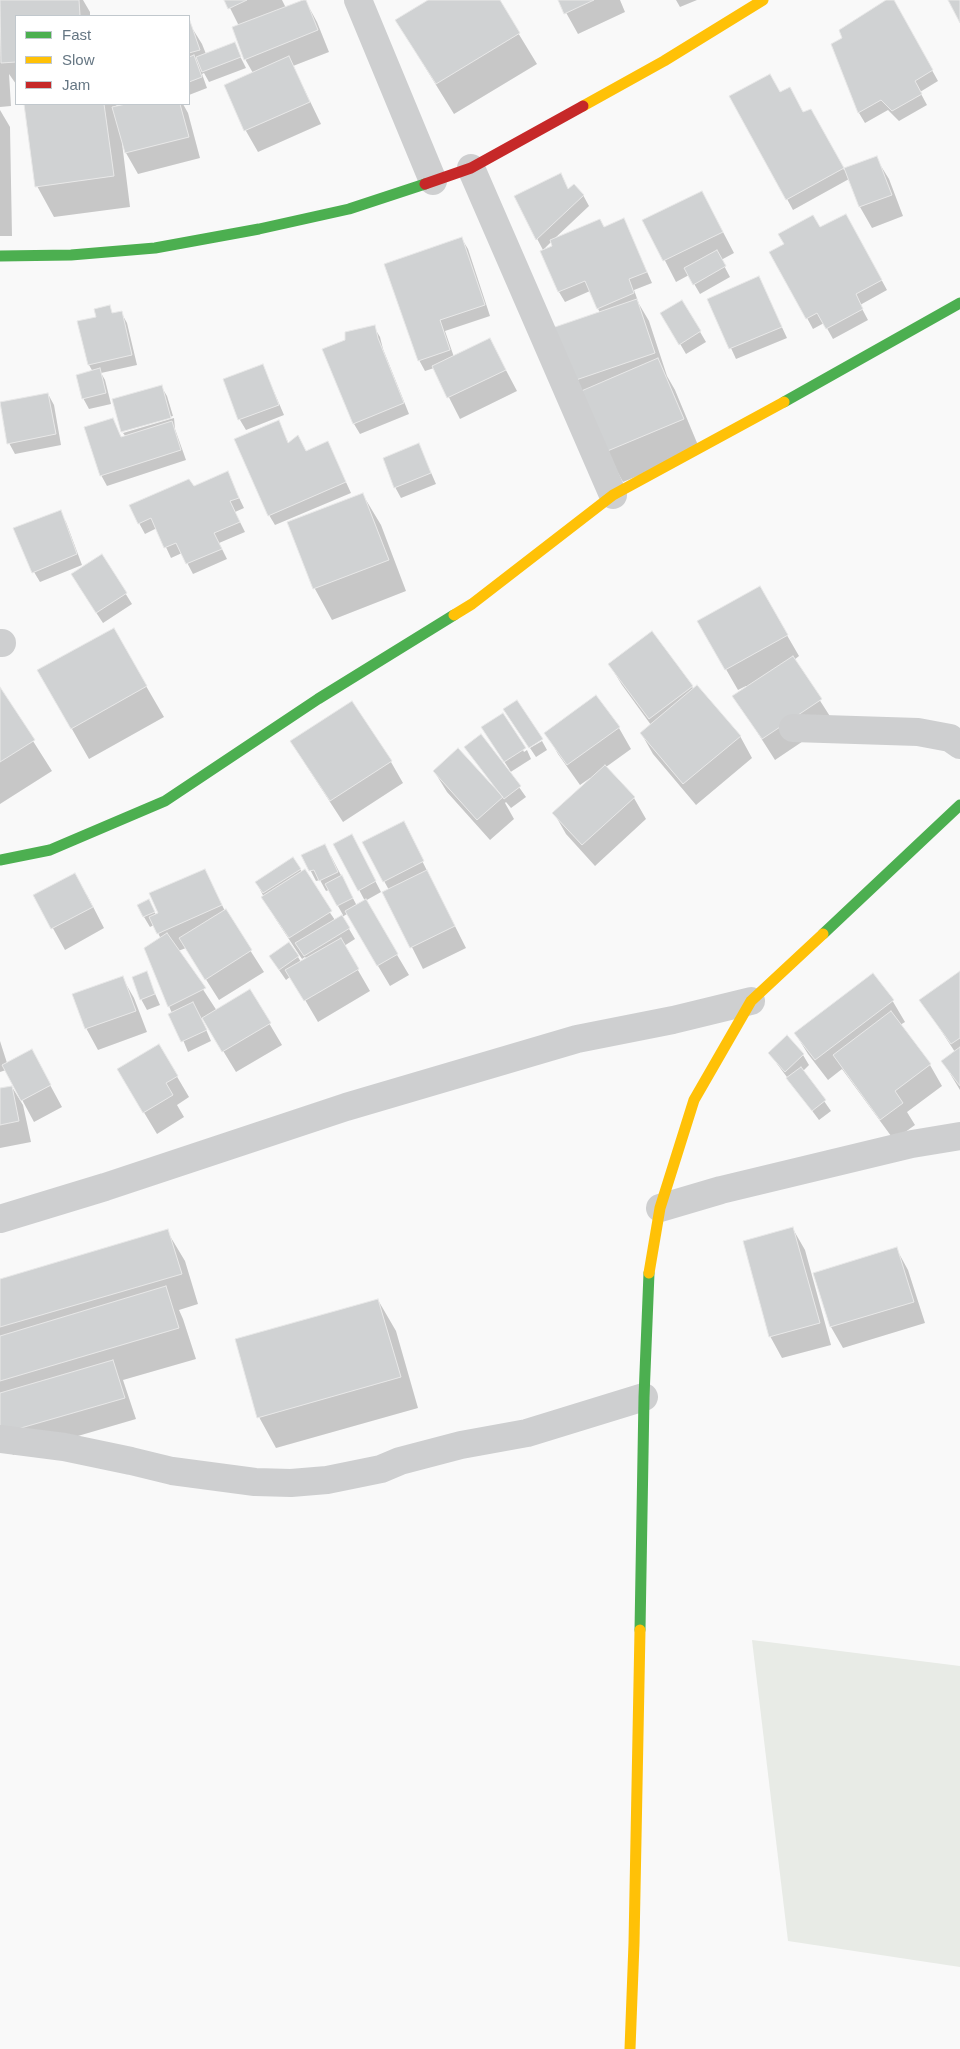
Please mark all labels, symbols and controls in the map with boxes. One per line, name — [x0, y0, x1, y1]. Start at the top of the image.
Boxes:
legend — [15, 15, 190, 105]
text: Fast — [62, 26, 91, 43]
text: Slow — [62, 51, 95, 68]
text: Jam — [62, 76, 90, 93]

